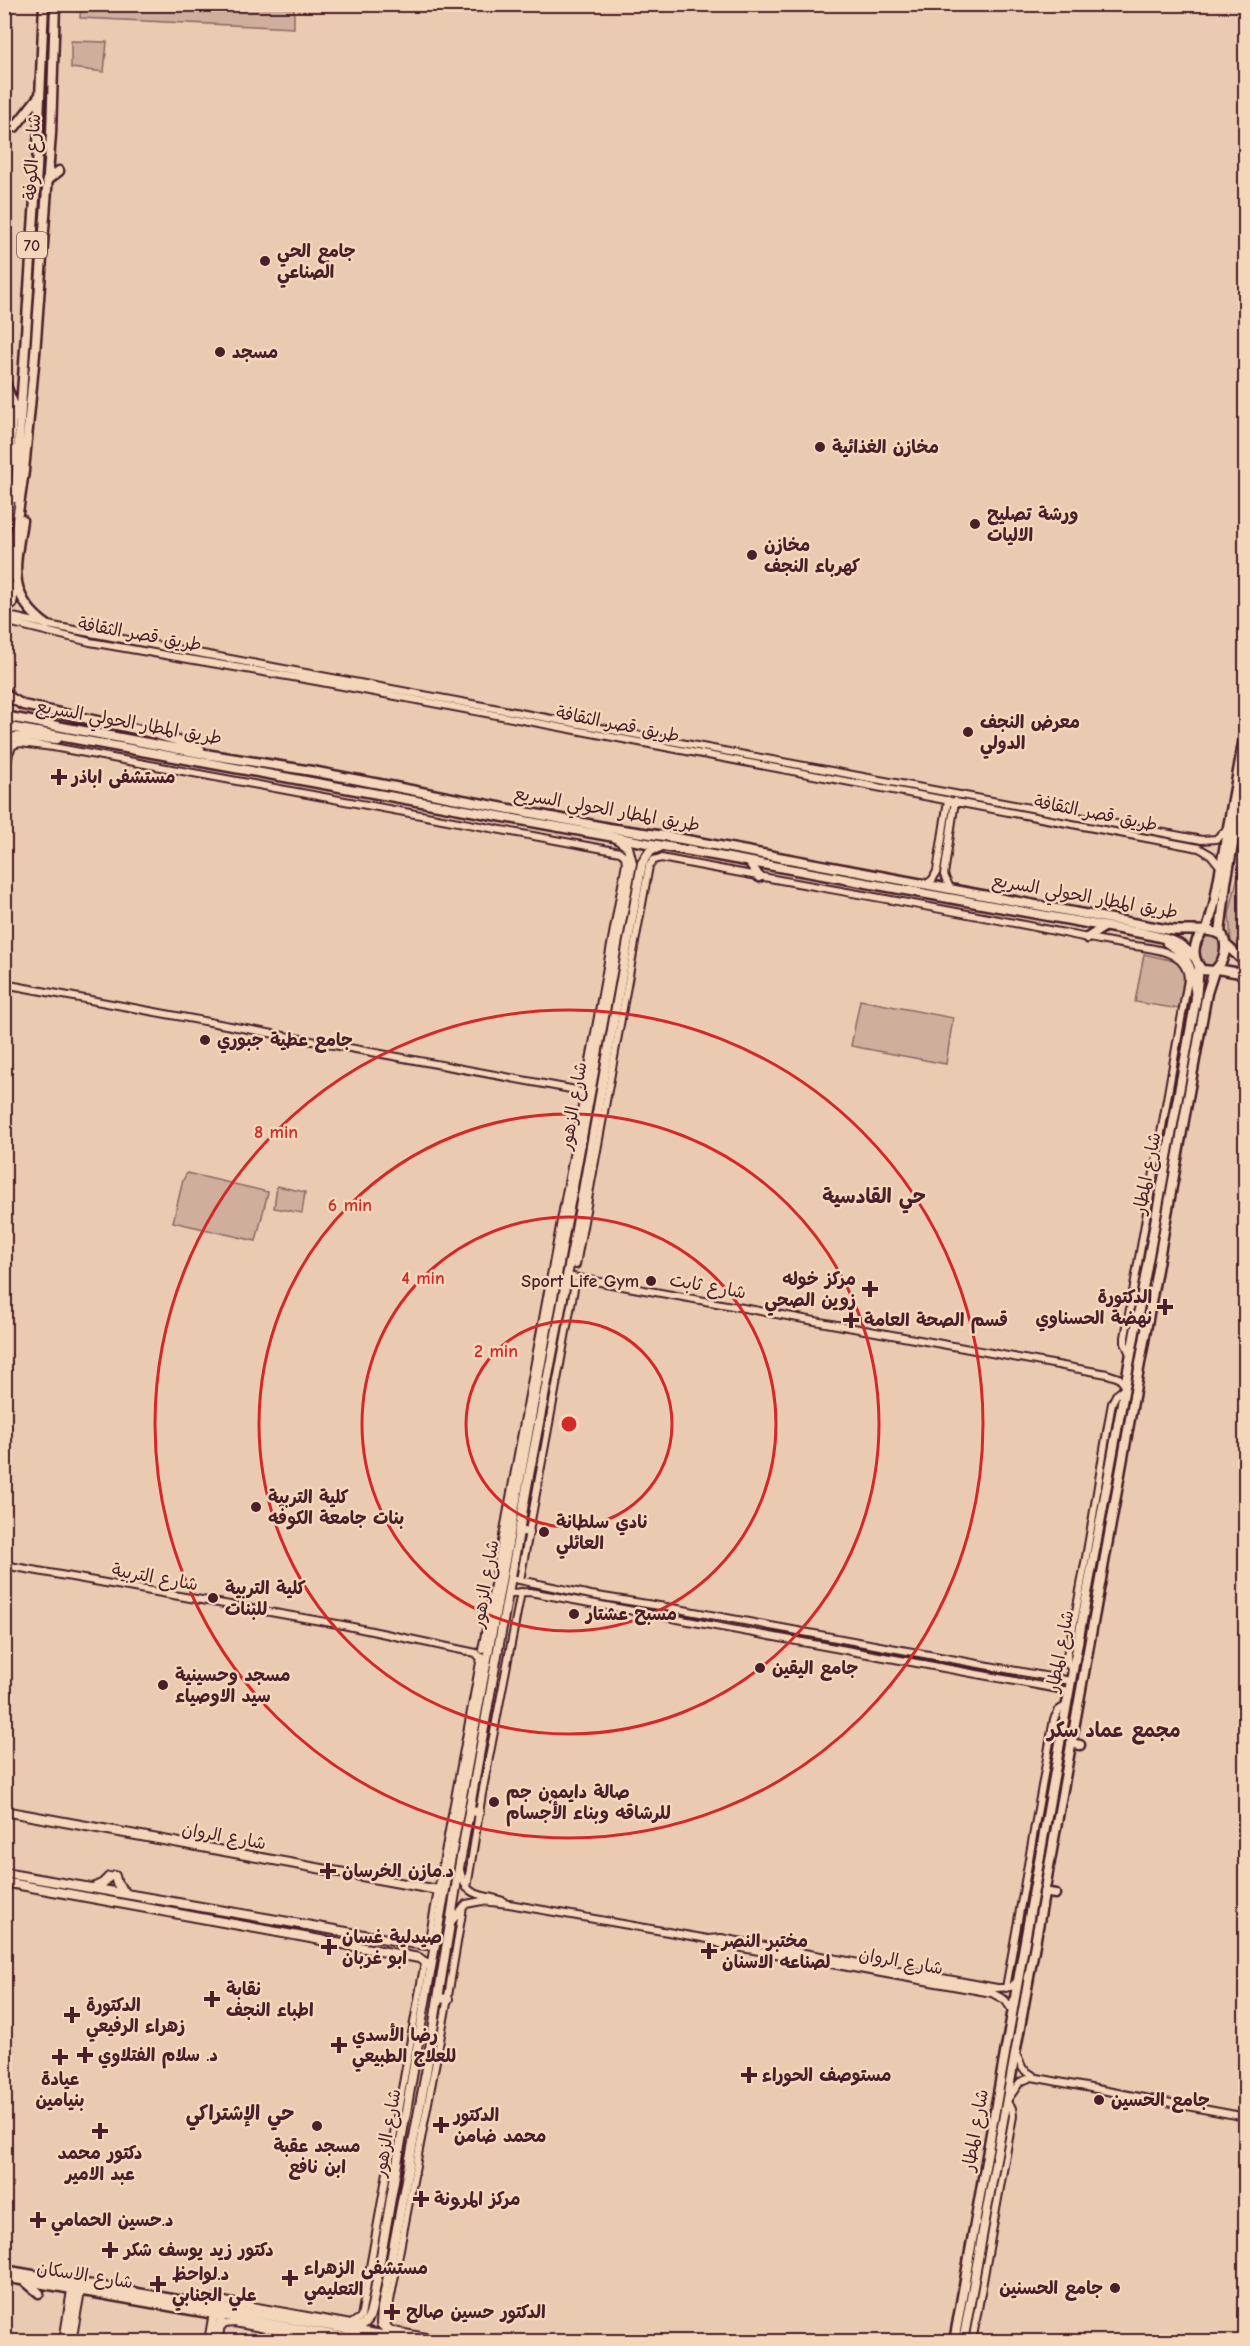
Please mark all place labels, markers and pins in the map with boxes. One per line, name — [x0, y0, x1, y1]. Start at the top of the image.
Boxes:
place label: جامع الحي الصناعي — [277, 241, 356, 288]
marker: جامع الحي الصناعي — [258, 254, 272, 268]
place label: مسجد — [232, 342, 278, 363]
marker: مسجد — [213, 345, 227, 359]
place label: مخازن الغذائية — [832, 437, 939, 458]
marker: مخازن الغذائية — [813, 440, 827, 454]
place label: ورشة تصليح الاليات — [987, 504, 1078, 546]
marker: ورشة تصليح الاليات — [968, 517, 982, 531]
place label: مخازن كهرباء النجف — [764, 535, 860, 577]
marker: مخازن كهرباء النجف — [745, 548, 759, 562]
place label: معرض النجف الدولي — [980, 712, 1080, 759]
marker: معرض النجف الدولي — [961, 725, 975, 739]
place label: مستشفى اباذر — [70, 767, 175, 789]
marker: مستشفى اباذر — [50, 768, 68, 786]
place label: جامع عطية جبوري — [217, 1030, 353, 1054]
marker: جامع عطية جبوري — [198, 1033, 212, 1047]
place label: مركز خوله زوين الصحي — [765, 1269, 856, 1316]
place label: Sport Life Gym — [521, 1271, 639, 1292]
marker: Sport Life Gym — [644, 1274, 658, 1288]
marker: مركز خوله زوين الصحي — [861, 1280, 879, 1298]
place label: الدكتورة نهضة الحسناوي — [1035, 1287, 1152, 1332]
marker: الدكتورة نهضة الحسناوي — [1156, 1298, 1174, 1316]
place label: قسم الصحة العامة — [864, 1310, 1008, 1334]
marker: قسم الصحة العامة — [842, 1311, 860, 1329]
centre of rings — [559, 1414, 579, 1434]
place label: كلية التربية بنات جامعة الكوفه — [268, 1487, 404, 1530]
marker: كلية التربية بنات جامعة الكوفه — [249, 1500, 263, 1514]
place label: نادي سلطانة العائلي — [556, 1512, 647, 1559]
marker: نادي سلطانة العائلي — [537, 1525, 551, 1539]
place label: كلية التربية للبنات — [225, 1578, 306, 1620]
marker: كلية التربية للبنات — [206, 1591, 220, 1605]
place label: مسبح عشتار — [584, 1604, 677, 1626]
marker: مسبح عشتار — [567, 1607, 581, 1621]
place label: جامع اليقين — [772, 1658, 858, 1681]
marker: جامع اليقين — [753, 1661, 767, 1675]
place label: مسجد وحسينية سيد الاوصياء — [175, 1665, 291, 1707]
marker: مسجد وحسينية سيد الاوصياء — [156, 1678, 170, 1692]
place label: صالة دايمون جم للرشاقه وبناء الأجسام — [506, 1782, 671, 1827]
marker: صالة دايمون جم للرشاقه وبناء الأجسام — [487, 1795, 501, 1809]
place label: د.مازن الخرسان — [342, 1861, 454, 1882]
marker: د.مازن الخرسان — [319, 1862, 337, 1880]
place label: صيدلية غسان ابو غربان — [342, 1927, 442, 1969]
place label: مختبر النصر لصناعه الاسنان — [720, 1931, 831, 1973]
marker: صيدلية غسان ابو غربان — [320, 1938, 338, 1956]
marker: مختبر النصر لصناعه الاسنان — [700, 1942, 718, 1960]
place label: نقابة اطباء النجف — [226, 1979, 314, 2021]
marker: نقابة اطباء النجف — [203, 1990, 221, 2008]
place label: الدكتورة زهراء الرفيعي — [86, 1995, 185, 2042]
marker: الدكتورة زهراء الرفيعي — [63, 2006, 81, 2024]
place label: رضا الأسدي للعلاج الطبيعي — [352, 2023, 456, 2072]
marker: رضا الأسدي للعلاج الطبيعي — [330, 2036, 348, 2054]
place label: د. سلام الفتلاوي — [98, 2045, 218, 2069]
marker: د. سلام الفتلاوي — [76, 2046, 94, 2064]
marker: عيادة بنيامين — [51, 2048, 69, 2066]
place label: مستوصف الحوراء — [762, 2065, 891, 2087]
marker: مستوصف الحوراء — [740, 2066, 758, 2084]
place label: عيادة بنيامين — [36, 2069, 84, 2111]
place label: جامع الحسين — [1111, 2090, 1210, 2113]
marker: جامع الحسين — [1092, 2093, 1106, 2107]
place label: الدكتور محمد ضامن — [452, 2105, 546, 2147]
marker: الدكتور محمد ضامن — [432, 2116, 450, 2134]
marker: مسجد عقبة ابن نافع — [310, 2119, 324, 2133]
marker: دكتور محمد عبد الامير — [91, 2122, 109, 2140]
place label: مسجد عقبة ابن نافع — [273, 2136, 361, 2180]
place label: دكتور محمد عبد الامير — [58, 2143, 142, 2185]
place label: مركز المرونة — [434, 2189, 520, 2211]
marker: مركز المرونة — [412, 2190, 430, 2208]
place label: د.حسين الحمامي — [51, 2210, 173, 2236]
marker: د.حسين الحمامي — [29, 2211, 47, 2229]
place label: دكتور زيد يوسف شكر — [122, 2240, 274, 2261]
marker: دكتور زيد يوسف شكر — [101, 2241, 119, 2259]
place label: مستشفى الزهراء التعليمي — [304, 2258, 428, 2305]
place label: د.لواحظ علي الجنابي — [172, 2264, 257, 2311]
marker: مستشفى الزهراء التعليمي — [281, 2269, 299, 2287]
marker: د.لواحظ علي الجنابي — [149, 2275, 167, 2293]
place label: جامع الحسنين — [999, 2278, 1103, 2301]
marker: جامع الحسنين — [1108, 2281, 1122, 2295]
place label: الدكتور حسين صالح — [406, 2302, 546, 2324]
marker: الدكتور حسين صالح — [383, 2303, 401, 2321]

